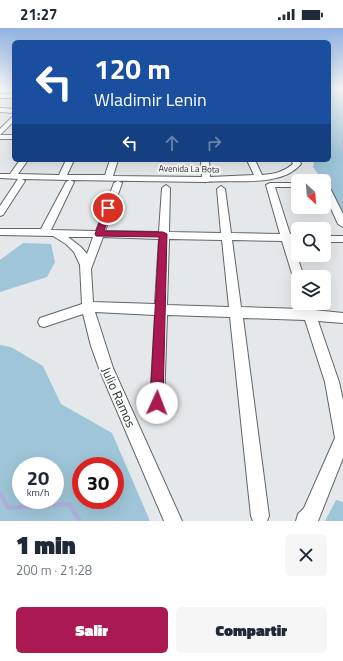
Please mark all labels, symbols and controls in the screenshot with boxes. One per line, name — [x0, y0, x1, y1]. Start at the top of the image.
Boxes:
text: 21:27 — [20, 3, 57, 26]
text: 120 m — [94, 47, 171, 90]
icon: left — [28, 56, 80, 108]
text: Wladimir Lenin — [94, 86, 207, 113]
icon: left — [119, 132, 141, 154]
icon: ahead — [161, 132, 183, 154]
icon: right — [203, 132, 225, 154]
street label: Avenida La Bota — [159, 161, 220, 176]
north arrow — [291, 174, 331, 214]
map controls — [291, 174, 331, 310]
pin — [91, 191, 125, 225]
icon: arrive — [97, 197, 119, 219]
button: search — [291, 222, 331, 262]
button: layers — [291, 270, 331, 310]
street label: Julio Ramos — [97, 363, 141, 431]
position arrow — [136, 382, 178, 424]
speed limit sign: 30 — [72, 457, 124, 509]
text: 20 — [27, 462, 49, 493]
text: km/h — [27, 485, 49, 500]
text: 1 min — [16, 527, 76, 563]
button: close — [285, 534, 327, 576]
text: 200 m · 21:28 — [16, 560, 92, 580]
button: Salir — [16, 607, 168, 653]
button: Compartir — [176, 607, 327, 653]

